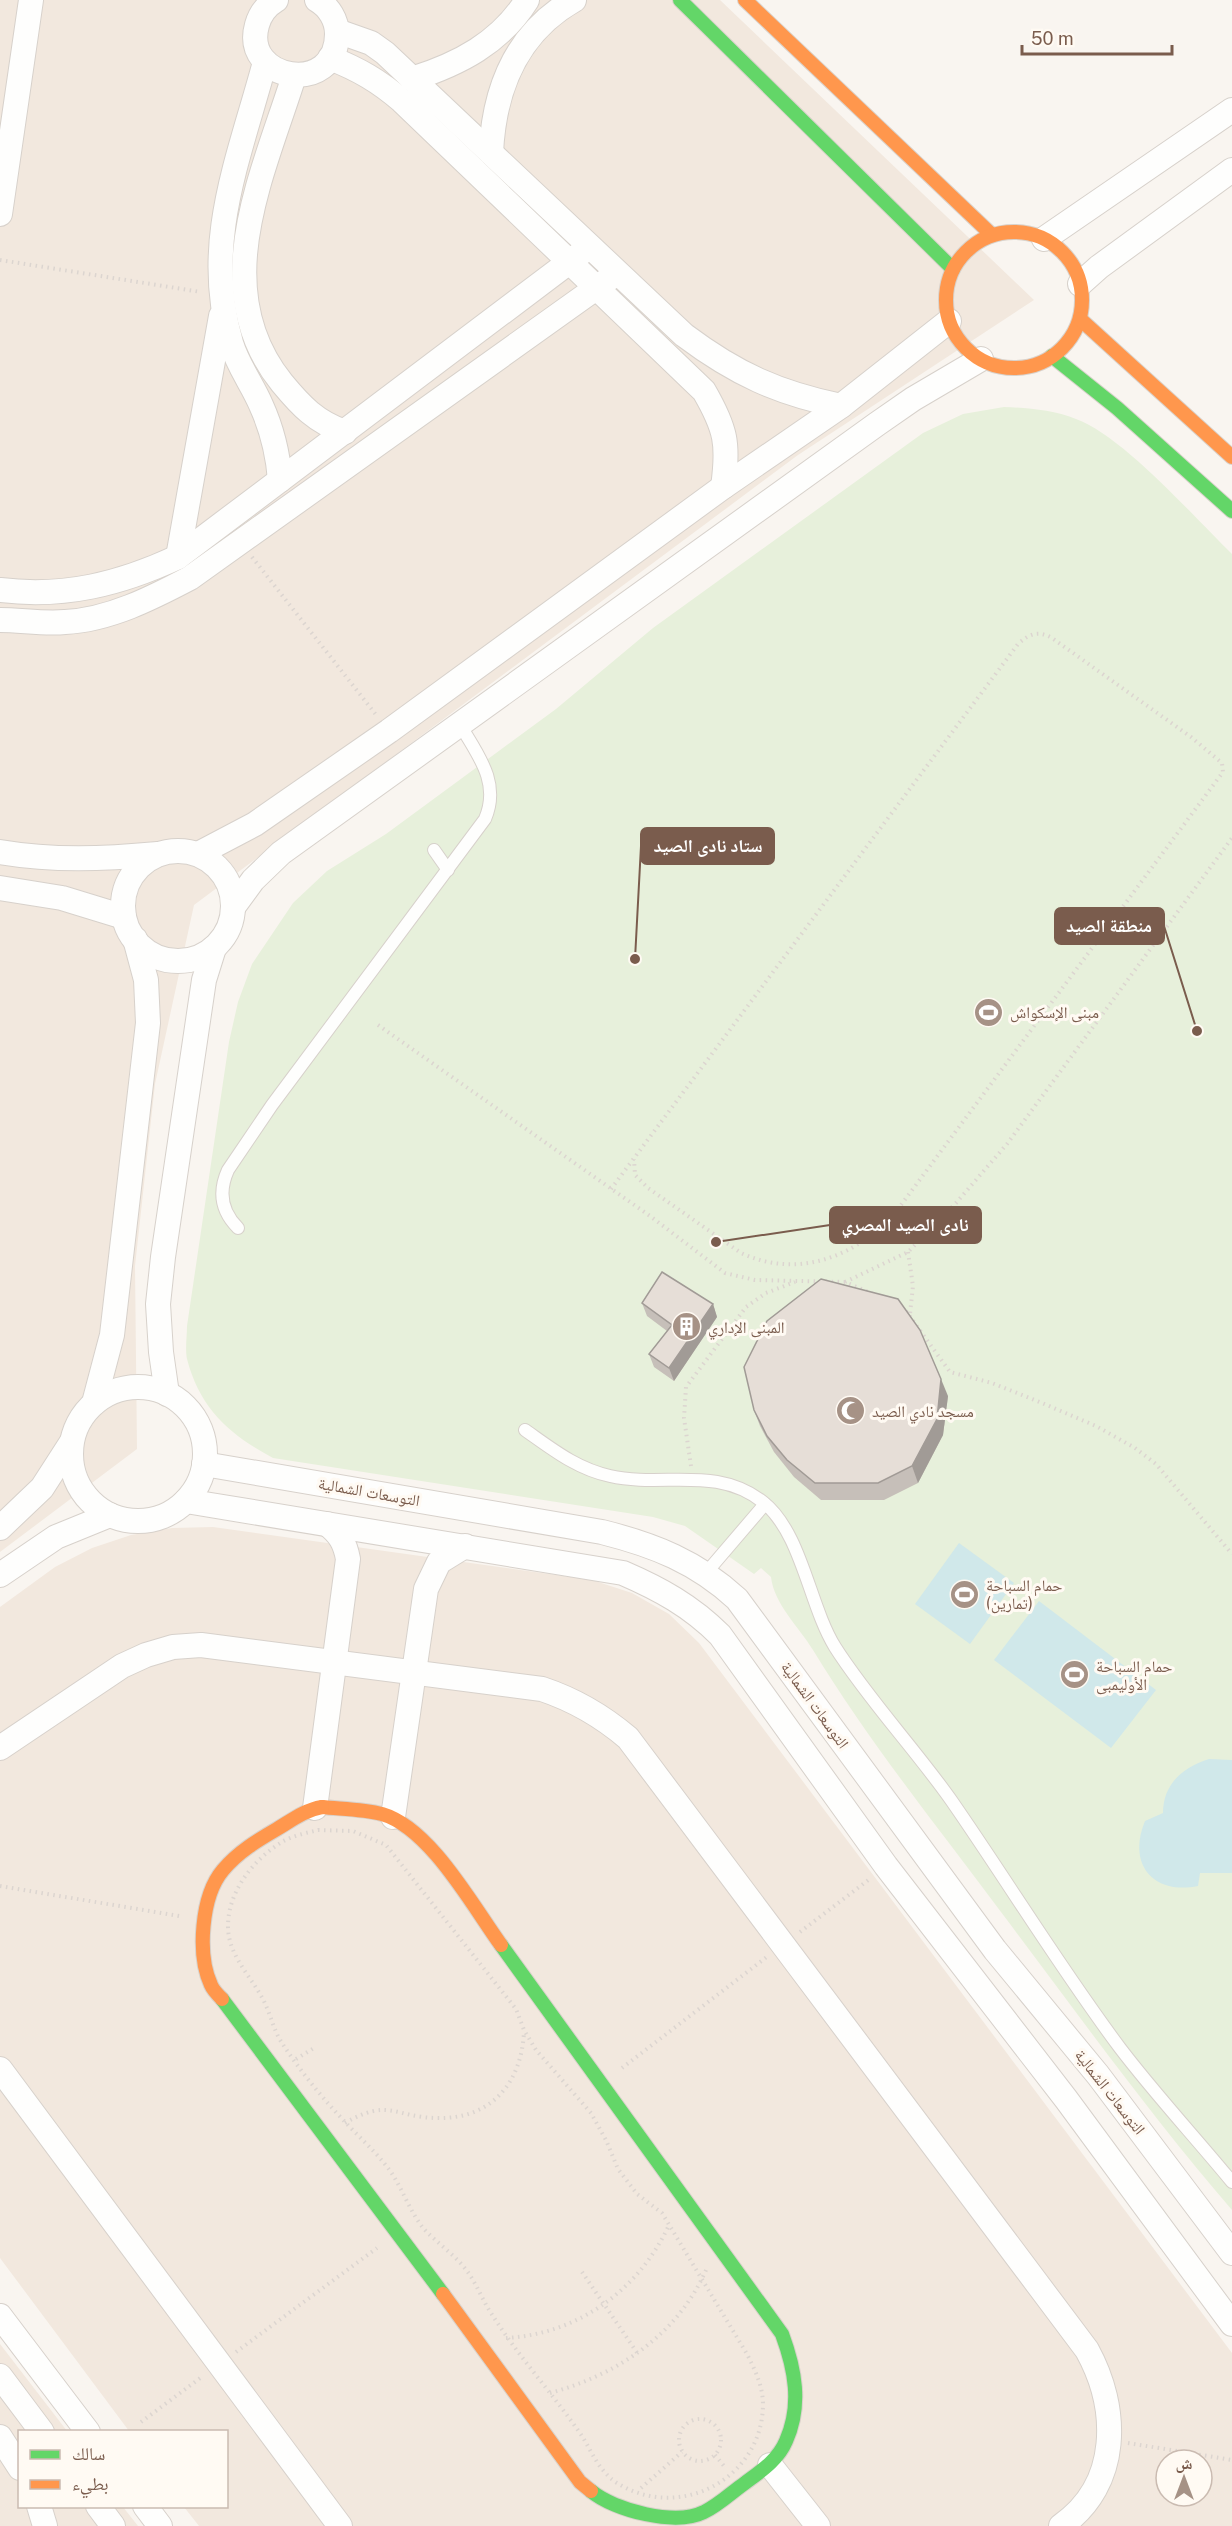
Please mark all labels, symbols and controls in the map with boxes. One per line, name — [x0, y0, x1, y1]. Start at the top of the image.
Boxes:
scale bar — [1022, 18, 1172, 56]
text: 50 m — [1031, 28, 1074, 49]
callout: ستاد نادى الصيد — [641, 828, 774, 864]
text: ستاد نادى الصيد — [653, 835, 763, 857]
callout: منطقة الصيد — [1055, 908, 1164, 944]
text: منطقة الصيد — [1066, 915, 1152, 936]
sports icon: مبنى الإسكواش — [973, 996, 1005, 1028]
place label: مبنى الإسكواش — [1010, 1003, 1099, 1023]
callout: نادى الصيد المصري — [830, 1207, 981, 1243]
text: نادى الصيد المصري — [841, 1214, 969, 1239]
building icon: المبنى الإداري — [671, 1311, 703, 1343]
place label: المبنى الإداري — [708, 1318, 785, 1340]
mosque icon: مسجد نادي الصيد — [835, 1395, 867, 1427]
place label: مسجد نادي الصيد — [872, 1402, 974, 1424]
street label: التوسعات الشمالية — [317, 1474, 421, 1510]
place label: حمام السباحة (تمارين) — [986, 1576, 1062, 1614]
sports icon: حمام السباحة (تمارين) — [949, 1578, 981, 1610]
place label: حمام السباحة الأوليمبى — [1096, 1657, 1172, 1695]
street label: التوسعات الشمالية — [777, 1658, 853, 1752]
sports icon: حمام السباحة الأوليمبى — [1059, 1659, 1091, 1691]
street label: التوسعات الشمالية — [1071, 2046, 1149, 2138]
legend — [18, 2430, 228, 2508]
text: سالك — [72, 2443, 105, 2464]
north arrow — [1154, 2448, 1214, 2508]
text: ش — [1176, 2454, 1193, 2473]
text: بطيء — [72, 2473, 109, 2499]

